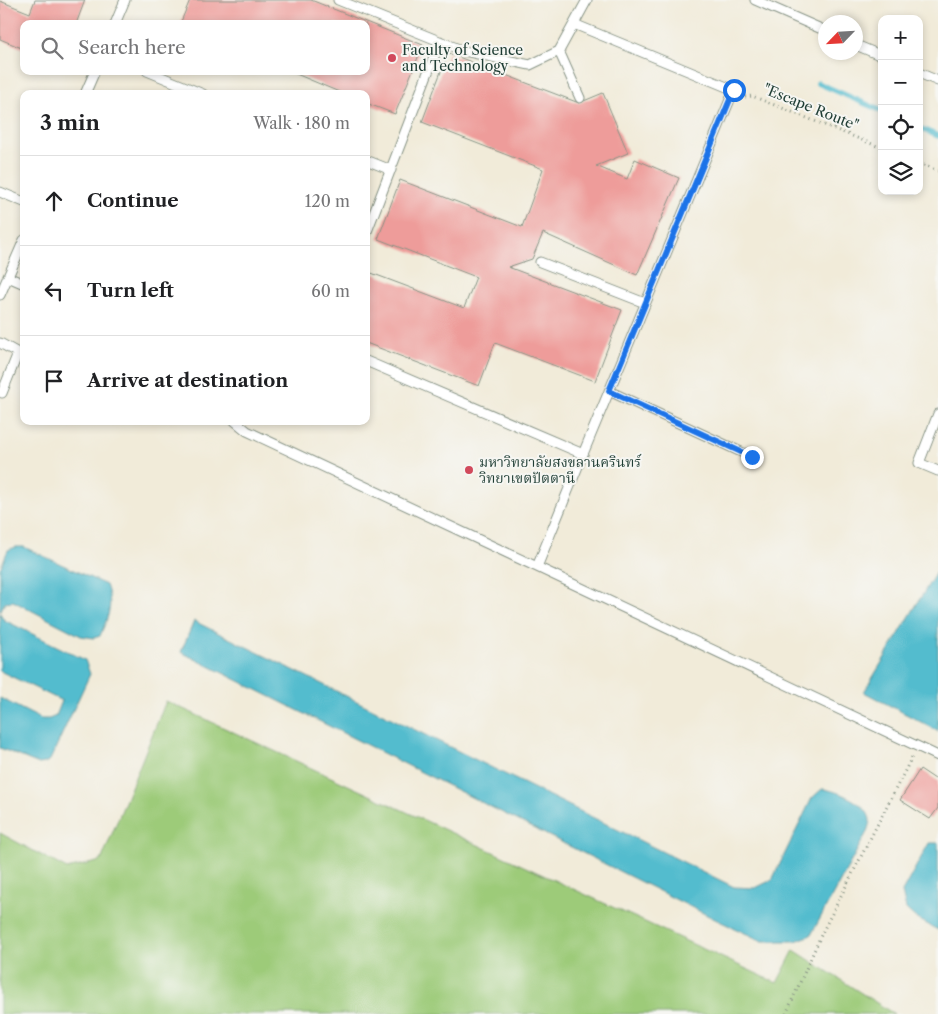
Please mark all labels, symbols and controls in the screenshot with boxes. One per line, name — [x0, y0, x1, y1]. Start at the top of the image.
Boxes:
north arrow — [818, 15, 863, 60]
map controls — [878, 15, 923, 195]
button: + — [878, 15, 923, 60]
search box — [20, 20, 370, 75]
icon: search — [38, 34, 66, 62]
text: Search here — [78, 36, 186, 59]
place label: Faculty of Science and Technology — [402, 41, 523, 75]
marker: Faculty of Science and Technology — [386, 52, 398, 64]
button: − — [878, 60, 923, 105]
route start — [723, 79, 746, 102]
street label: "Escape Route" — [761, 80, 861, 134]
button: locate — [878, 105, 923, 150]
text: 3 min — [40, 110, 100, 135]
text: Walk · 180 m — [253, 113, 350, 133]
button: layers — [878, 150, 923, 195]
icon: ahead — [40, 187, 68, 215]
text: Continue — [87, 189, 179, 212]
text: 120 m — [305, 191, 350, 211]
icon: left — [40, 277, 68, 305]
text: Turn left — [87, 279, 174, 302]
text: 60 m — [311, 281, 350, 301]
icon: arrive — [40, 367, 68, 395]
text: Arrive at destination — [87, 369, 288, 392]
route end — [741, 446, 764, 469]
place label: มหาวิทยาลัยสงขลานครินทร์ วิทยาเขตปัตตานี — [479, 453, 642, 487]
marker: มหาวิทยาลัยสงขลานครินทร์ วิทยาเขตปัตตานี — [463, 464, 475, 476]

